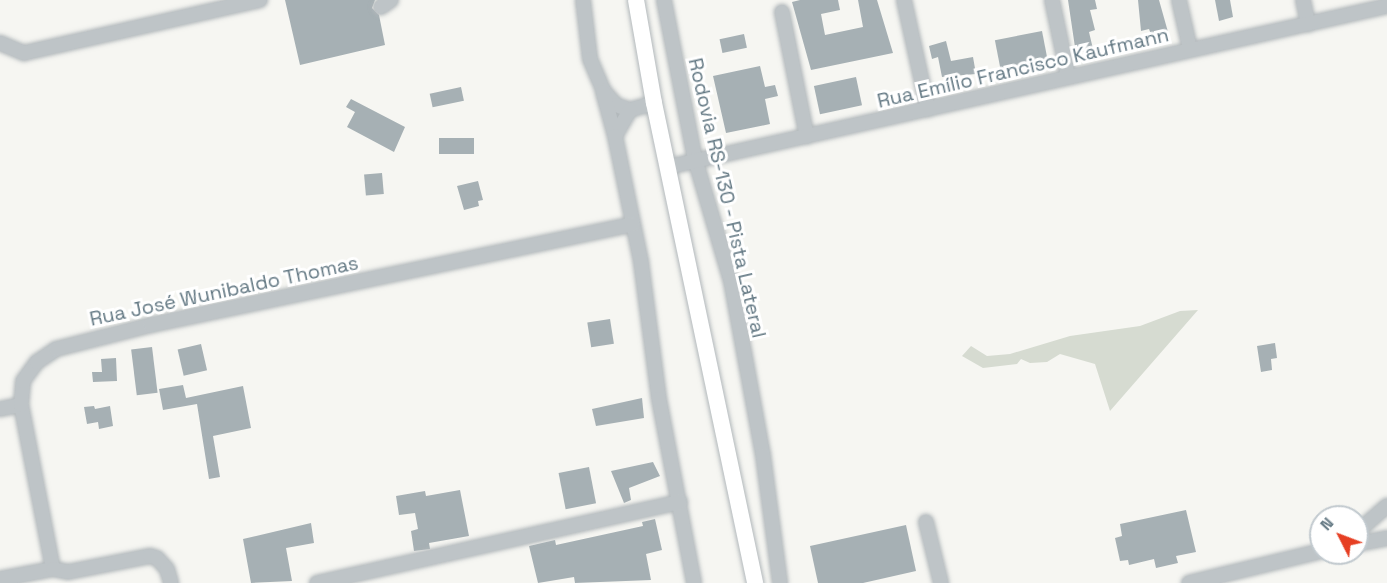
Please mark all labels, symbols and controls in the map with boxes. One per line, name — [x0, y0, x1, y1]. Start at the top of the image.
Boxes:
street label: Rua Emílio Francisco Kaufmann — [875, 23, 1171, 113]
street label: Rodovia RS-130 - Pista Lateral — [683, 55, 771, 341]
street label: Rua José Wunibaldo Thomas — [87, 251, 361, 331]
north arrow — [1309, 505, 1369, 565]
text: N — [1315, 513, 1338, 535]

